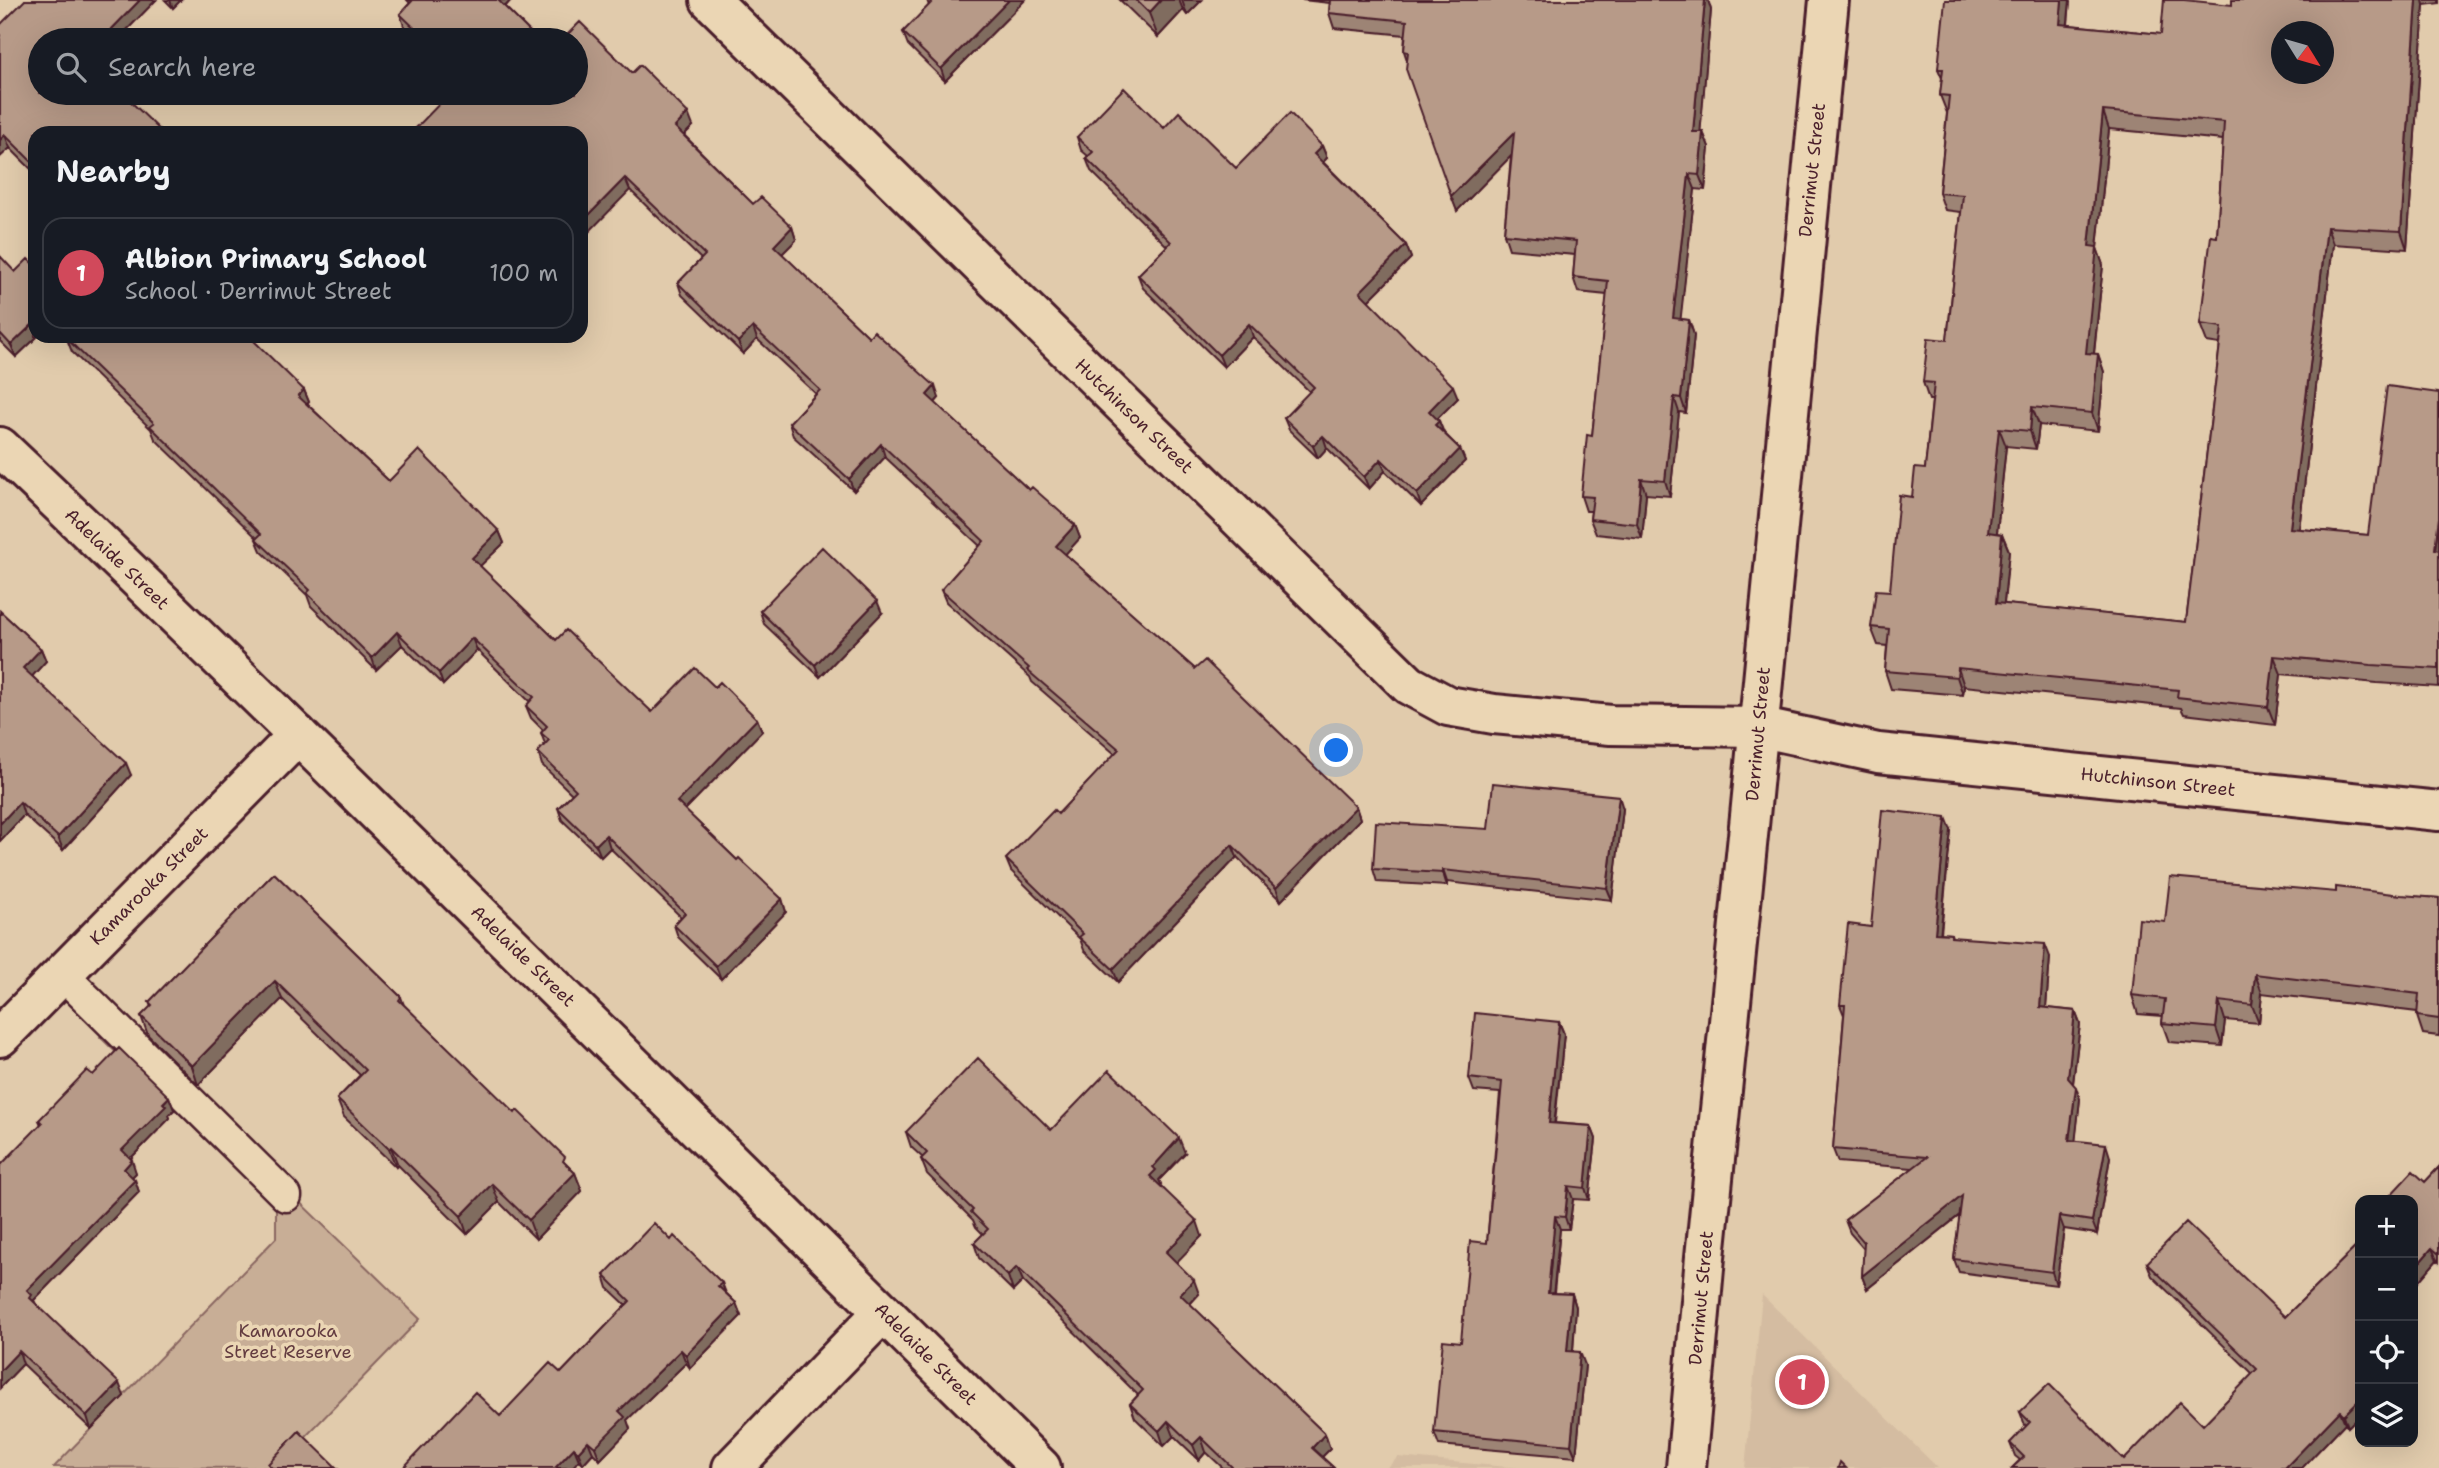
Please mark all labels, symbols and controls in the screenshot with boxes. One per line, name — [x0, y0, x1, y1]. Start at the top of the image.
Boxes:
north arrow — [2271, 21, 2334, 84]
search box — [28, 28, 588, 105]
icon: search — [52, 48, 90, 86]
text: Search here — [108, 49, 257, 84]
street label: Derrimut Street — [1793, 102, 1831, 238]
text: Nearby — [56, 151, 171, 192]
text: Albion Primary School — [125, 241, 427, 276]
text: 1 — [76, 258, 86, 288]
text: 100 m — [489, 258, 558, 288]
text: School · Derrimut Street — [125, 276, 392, 306]
street label: Hutchinson Street — [1070, 353, 1198, 479]
street label: Adelaide Street — [60, 503, 174, 615]
street label: Derrimut Street — [1740, 666, 1776, 802]
your location — [1319, 733, 1353, 767]
street label: Hutchinson Street — [2079, 762, 2237, 802]
street label: Kamarooka Street — [85, 822, 213, 950]
street label: Adelaide Street — [466, 900, 580, 1012]
map controls — [2355, 1195, 2418, 1447]
button: + — [2355, 1195, 2418, 1258]
street label: Derrimut Street — [1683, 1230, 1719, 1366]
button: − — [2355, 1258, 2418, 1321]
street label: Adelaide Street — [869, 1297, 983, 1411]
park label: Kamarooka Street Reserve — [224, 1319, 352, 1364]
button: locate — [2355, 1321, 2418, 1384]
pin: 1 — [1779, 1356, 1825, 1408]
button: layers — [2355, 1384, 2418, 1447]

